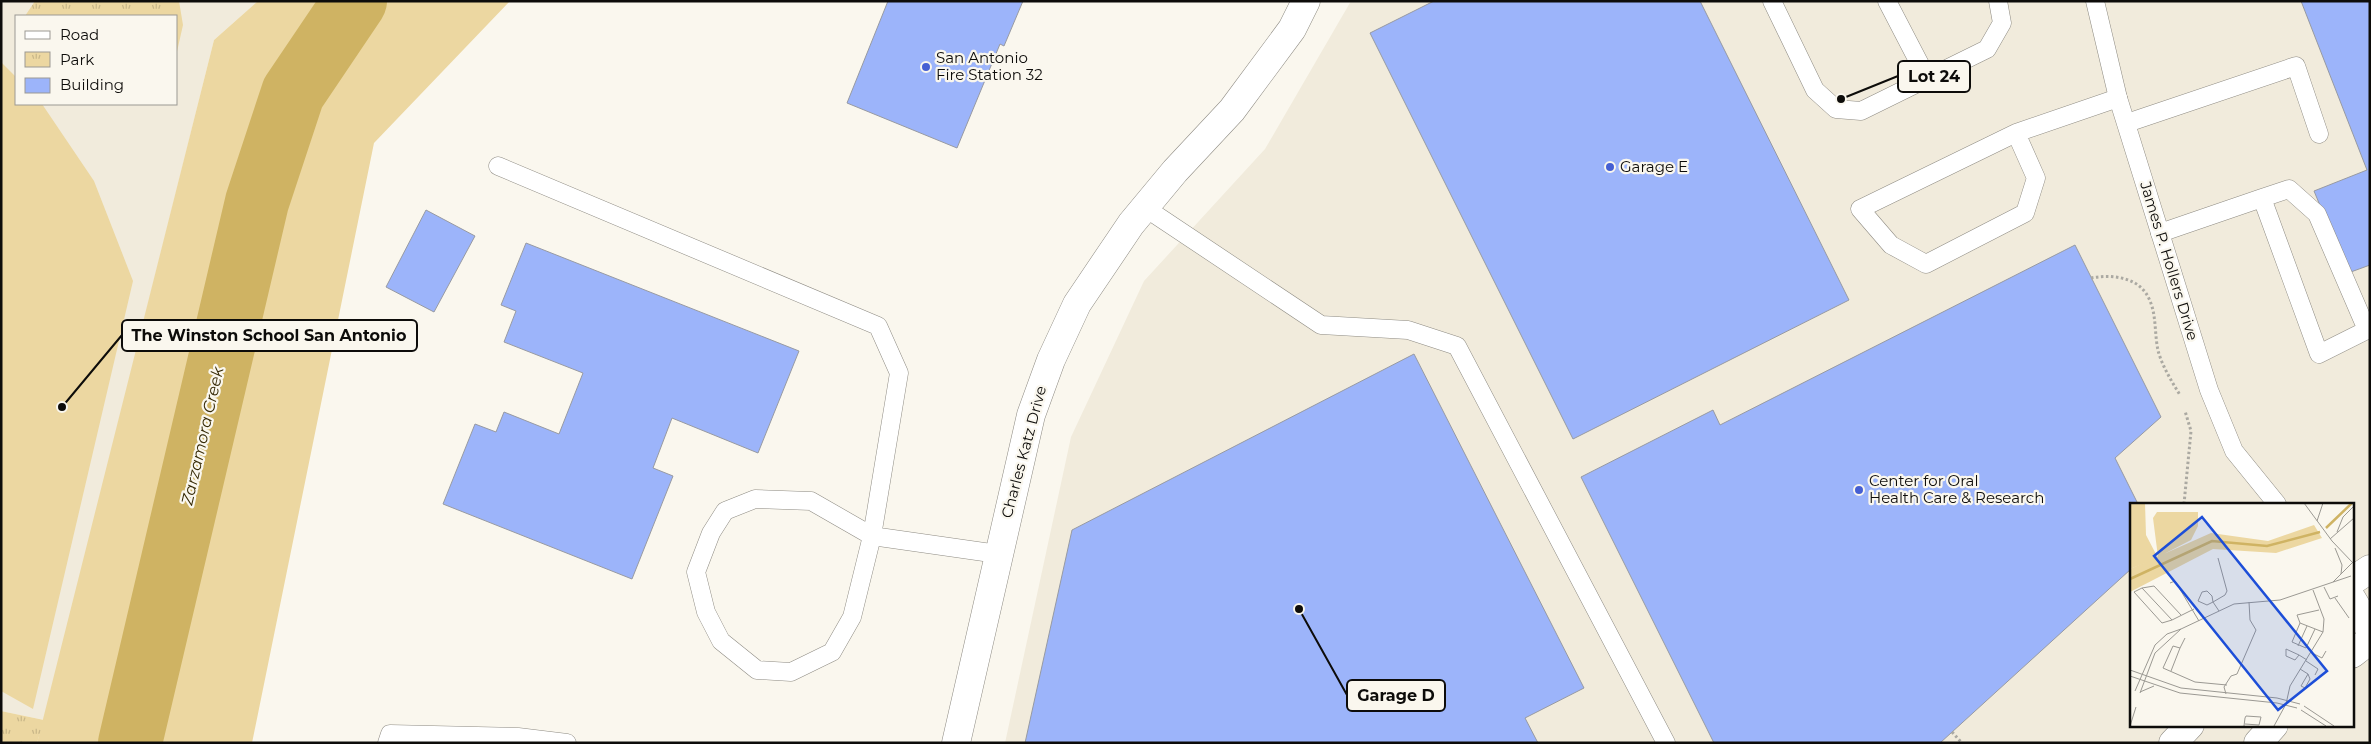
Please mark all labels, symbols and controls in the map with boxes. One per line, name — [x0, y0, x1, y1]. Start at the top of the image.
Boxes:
legend — [15, 15, 178, 105]
text: Road — [60, 25, 99, 44]
place label: San Antonio Fire Station 32 — [936, 48, 1043, 84]
text: Park — [60, 50, 94, 69]
marker: San Antonio Fire Station 32 — [920, 61, 932, 73]
callout: Lot 24 — [1898, 61, 1970, 92]
text: Lot 24 — [1908, 67, 1960, 86]
text: Building — [60, 75, 124, 94]
place label: Garage E — [1620, 157, 1688, 176]
marker: Garage E — [1604, 161, 1616, 173]
street label: James P. Hollers Drive — [2136, 178, 2203, 343]
callout: The Winston School San Antonio — [122, 320, 417, 351]
text: The Winston School San Antonio — [132, 326, 406, 345]
water label: Zarzamora Creek — [177, 364, 228, 508]
street label: Charles Katz Drive — [997, 384, 1050, 520]
place label: Center for Oral Health Care & Research — [1869, 471, 2044, 507]
marker: Center for Oral Health Care & Research — [1853, 484, 1865, 496]
inset map — [2130, 503, 2354, 726]
callout: Garage D — [1347, 680, 1445, 711]
text: Garage D — [1357, 686, 1435, 705]

